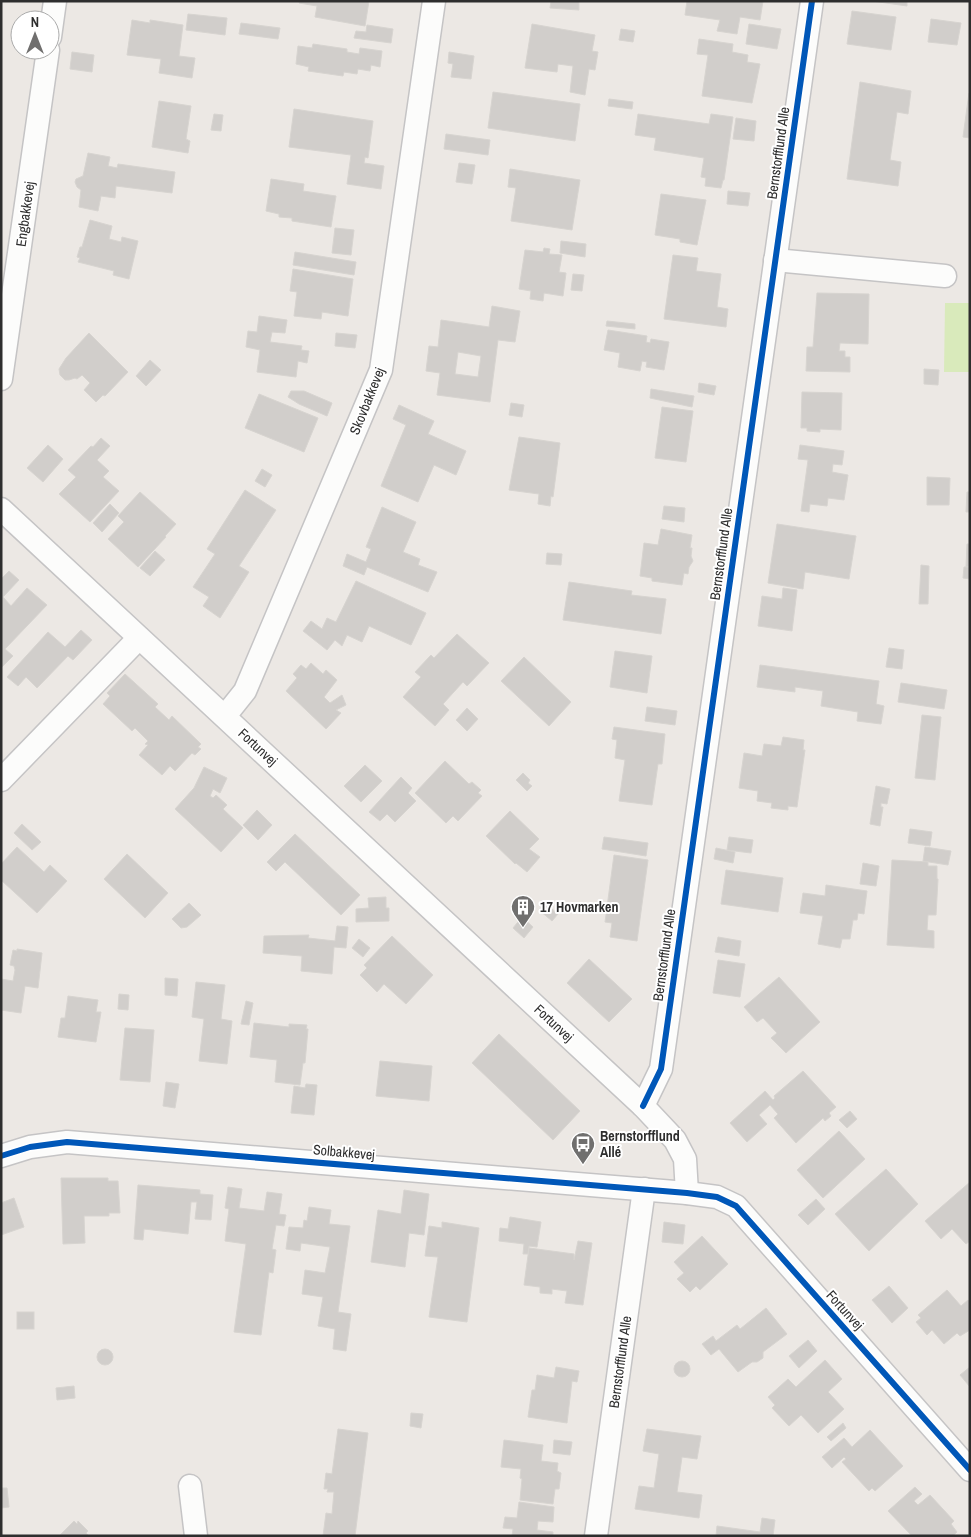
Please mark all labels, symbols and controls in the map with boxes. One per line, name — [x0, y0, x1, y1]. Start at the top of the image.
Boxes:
north arrow — [10, 10, 60, 60]
text: N — [31, 13, 39, 31]
street label: Bernstorfflund Alle — [763, 106, 793, 200]
street label: Engbakkevej — [12, 180, 38, 248]
street label: Skovbakkevej — [345, 365, 389, 437]
street label: Bernstorfflund Alle — [706, 507, 736, 601]
street label: Fortunvej — [235, 724, 281, 770]
building icon: 17 Hovmarken — [510, 894, 536, 928]
place label: 17 Hovmarken — [540, 898, 618, 916]
street label: Bernstorfflund Alle — [649, 908, 679, 1002]
street label: Fortunvej — [531, 1000, 577, 1046]
place label: Bernstorfflund Allé — [600, 1127, 680, 1161]
bus stop icon: Bernstorfflund Allé — [570, 1131, 596, 1165]
street label: Solbakkevej — [312, 1140, 376, 1164]
street label: Fortunvej — [822, 1286, 868, 1334]
street label: Bernstorfflund Alle — [605, 1315, 635, 1409]

